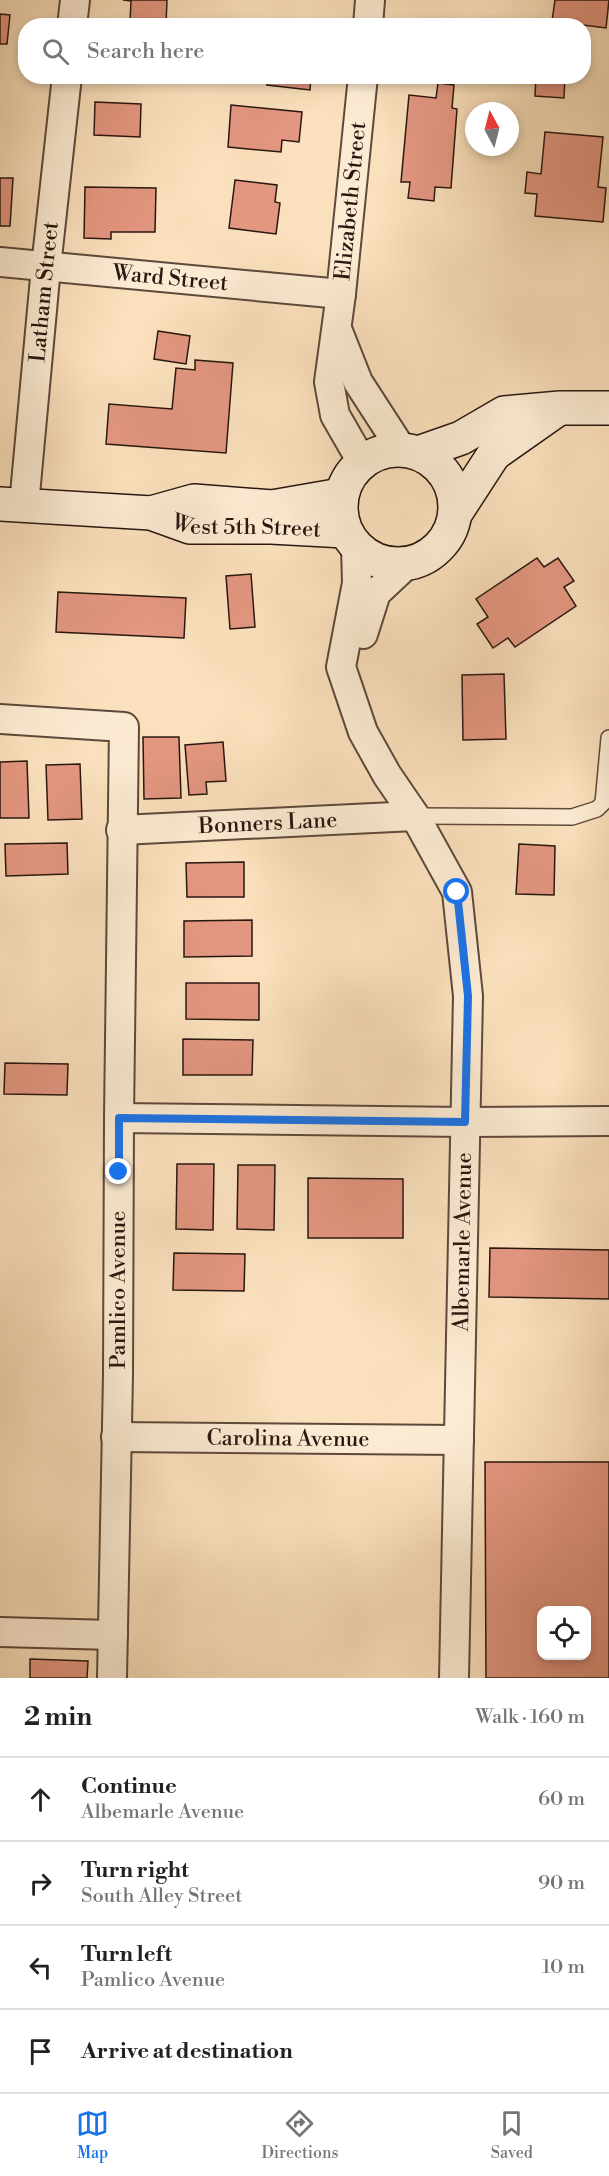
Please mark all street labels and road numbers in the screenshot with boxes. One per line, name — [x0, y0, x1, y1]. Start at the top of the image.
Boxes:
street label: Elizabeth Street — [329, 120, 372, 282]
street label: Latham Street — [24, 220, 64, 364]
street label: Ward Street — [110, 259, 229, 297]
street label: West 5th Street — [167, 508, 322, 543]
street label: Bonners Lane — [197, 806, 338, 840]
street label: Albemarle Avenue — [448, 1152, 478, 1333]
street label: Pamlico Avenue — [105, 1211, 132, 1369]
street label: Carolina Avenue — [206, 1424, 370, 1453]

